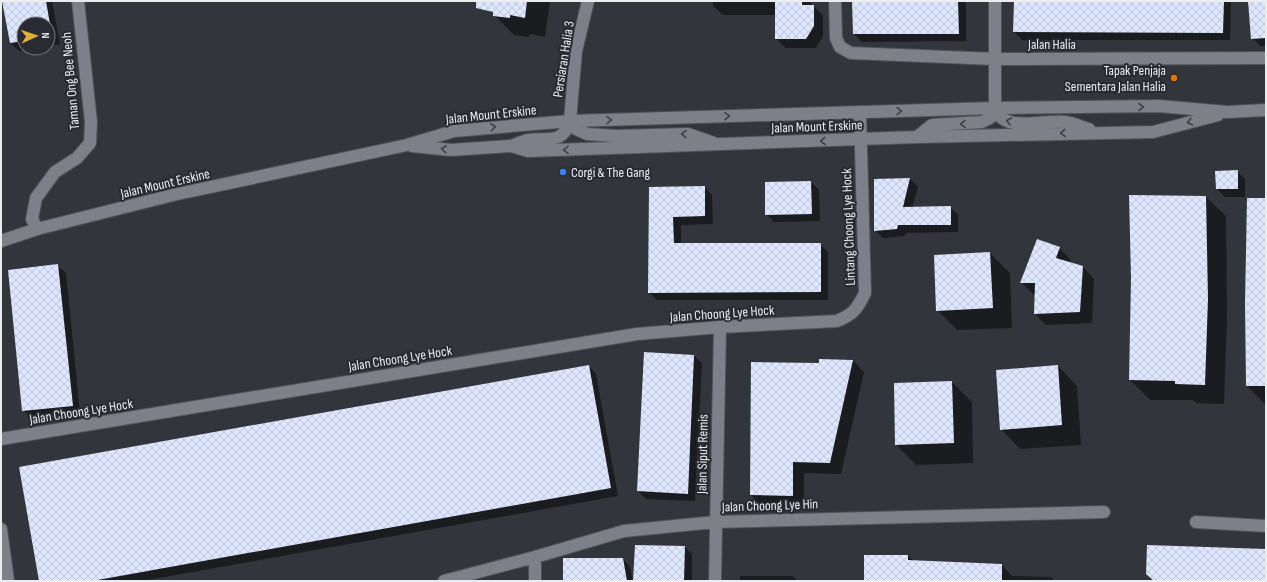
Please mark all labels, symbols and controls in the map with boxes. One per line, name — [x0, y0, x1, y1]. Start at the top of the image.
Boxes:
north arrow — [16, 16, 56, 56]
street label: Persiaran Halia 3 — [549, 19, 578, 99]
text: N — [39, 32, 52, 39]
street label: Taman Ong Bee Neoh — [58, 32, 83, 130]
street label: Jalan Halia — [1027, 36, 1076, 53]
place label: Tapak Penjaja Sementara Jalan Halia — [1065, 62, 1166, 95]
marker: Tapak Penjaja Sementara Jalan Halia — [1169, 73, 1179, 83]
street label: Jalan Mount Erskine — [444, 101, 537, 128]
one-way arrow — [1138, 102, 1144, 111]
one-way arrow — [896, 107, 902, 115]
one-way arrow — [724, 112, 730, 120]
one-way arrow — [606, 116, 612, 124]
street label: Jalan Mount Erskine — [770, 116, 863, 137]
one-way arrow — [1186, 117, 1193, 126]
one-way arrow — [1005, 118, 1012, 126]
one-way arrow — [960, 120, 966, 129]
one-way arrow — [490, 123, 496, 132]
one-way arrow — [1060, 129, 1066, 138]
one-way arrow — [681, 130, 687, 139]
one-way arrow — [820, 137, 826, 145]
one-way arrow — [441, 145, 447, 154]
one-way arrow — [563, 146, 569, 154]
place label: Corgi & The Gang — [571, 164, 651, 181]
street label: Jalan Mount Erskine — [118, 165, 211, 202]
marker: Corgi & The Gang — [558, 167, 568, 177]
street label: Lintang Choong Lye Hock — [838, 167, 859, 286]
street label: Jalan Choong Lye Hock — [668, 301, 775, 326]
street label: Jalan Choong Lye Hock — [346, 342, 454, 375]
street label: Jalan Choong Lye Hock — [27, 395, 135, 428]
street label: Jalan Siput Remis — [693, 414, 712, 495]
street label: Jalan Choong Lye Hin — [721, 495, 818, 516]

